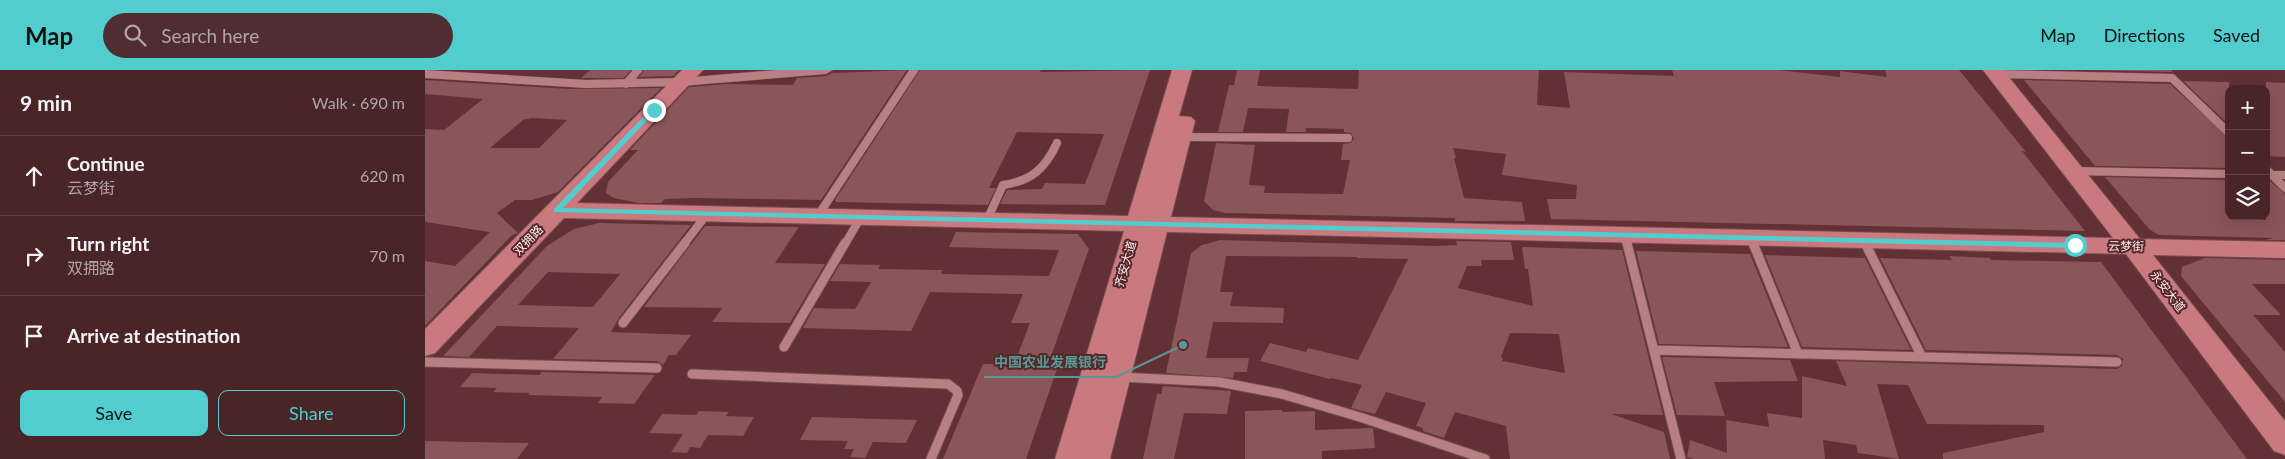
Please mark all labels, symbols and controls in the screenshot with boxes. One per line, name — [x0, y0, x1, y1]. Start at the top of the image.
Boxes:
search box — [103, 13, 453, 58]
text: Map — [25, 21, 73, 50]
icon: search — [121, 21, 149, 49]
text: Search here — [161, 24, 259, 47]
text: Map — [2040, 24, 2076, 46]
text: Directions — [2104, 24, 2185, 46]
text: Saved — [2213, 24, 2260, 46]
map controls — [2225, 85, 2270, 220]
button: + — [2225, 85, 2270, 130]
text: 9 min — [20, 90, 72, 115]
text: Walk · 690 m — [312, 93, 405, 112]
route end — [643, 99, 666, 122]
button: − — [2225, 130, 2270, 175]
text: Continue — [67, 152, 145, 175]
icon: ahead — [20, 162, 48, 190]
text: 620 m — [360, 166, 405, 185]
button: layers — [2225, 175, 2270, 220]
text: 云梦街 — [67, 178, 115, 197]
street label: 双拥路 — [510, 222, 546, 258]
text: Turn right — [67, 232, 149, 255]
route start — [2064, 234, 2087, 257]
street label: 云梦街 — [2108, 238, 2144, 254]
street label: 齐安大道 — [1111, 239, 1139, 289]
icon: right — [20, 242, 48, 270]
text: 70 m — [369, 246, 405, 265]
text: 双拥路 — [67, 258, 115, 277]
street label: 永安大道 — [2147, 267, 2189, 315]
icon: arrive — [20, 322, 48, 350]
text: Arrive at destination — [67, 324, 240, 347]
callout: 中国农业发展银行 — [984, 348, 1116, 377]
text: 中国农业发展银行 — [994, 353, 1106, 370]
button: Save — [20, 390, 208, 436]
button: Share — [218, 390, 405, 436]

